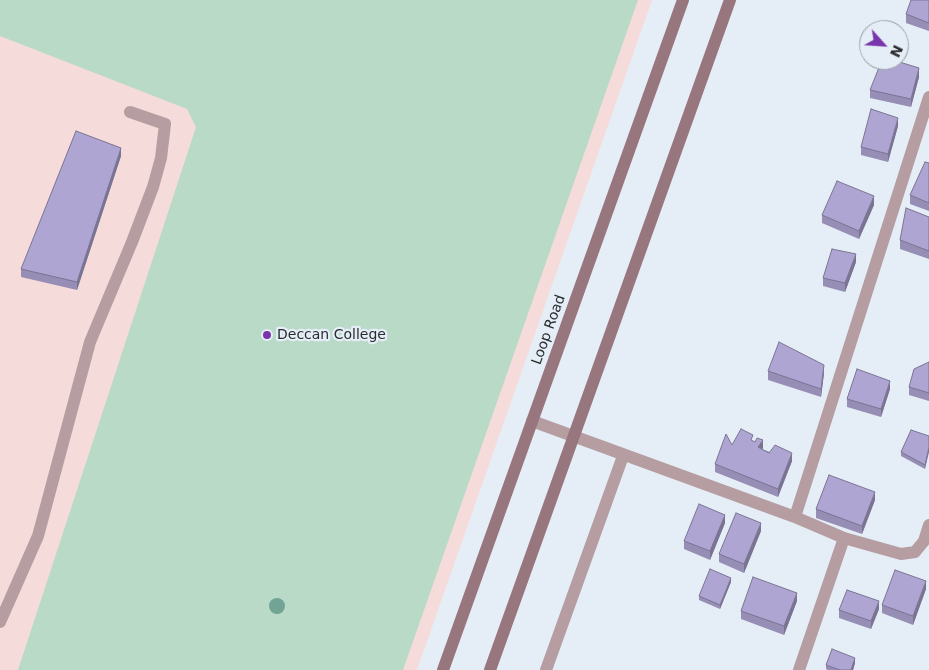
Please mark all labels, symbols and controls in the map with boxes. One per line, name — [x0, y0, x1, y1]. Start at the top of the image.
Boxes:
north arrow — [859, 20, 909, 70]
text: N — [887, 42, 906, 60]
street label: Loop Road — [529, 293, 569, 367]
place label: Deccan College — [277, 327, 386, 343]
marker: Deccan College — [261, 329, 273, 341]

